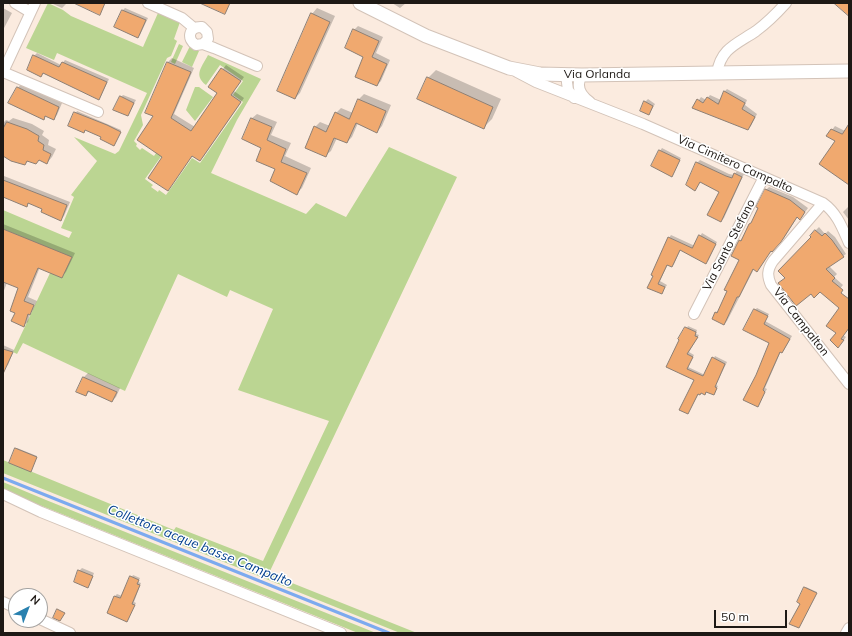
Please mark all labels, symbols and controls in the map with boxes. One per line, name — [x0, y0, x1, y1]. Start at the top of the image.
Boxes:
street label: Via Orlanda — [564, 67, 630, 81]
street label: Via Cimitero Campalto — [675, 132, 795, 196]
street label: Via Santo Stefano — [700, 197, 758, 293]
street label: Via Campalton — [770, 285, 832, 359]
water label: Collettore acque basse Campalto — [105, 502, 295, 590]
north arrow — [8, 588, 48, 628]
text: N — [28, 592, 43, 608]
scale bar — [716, 602, 789, 628]
text: 50 m — [721, 609, 749, 624]

